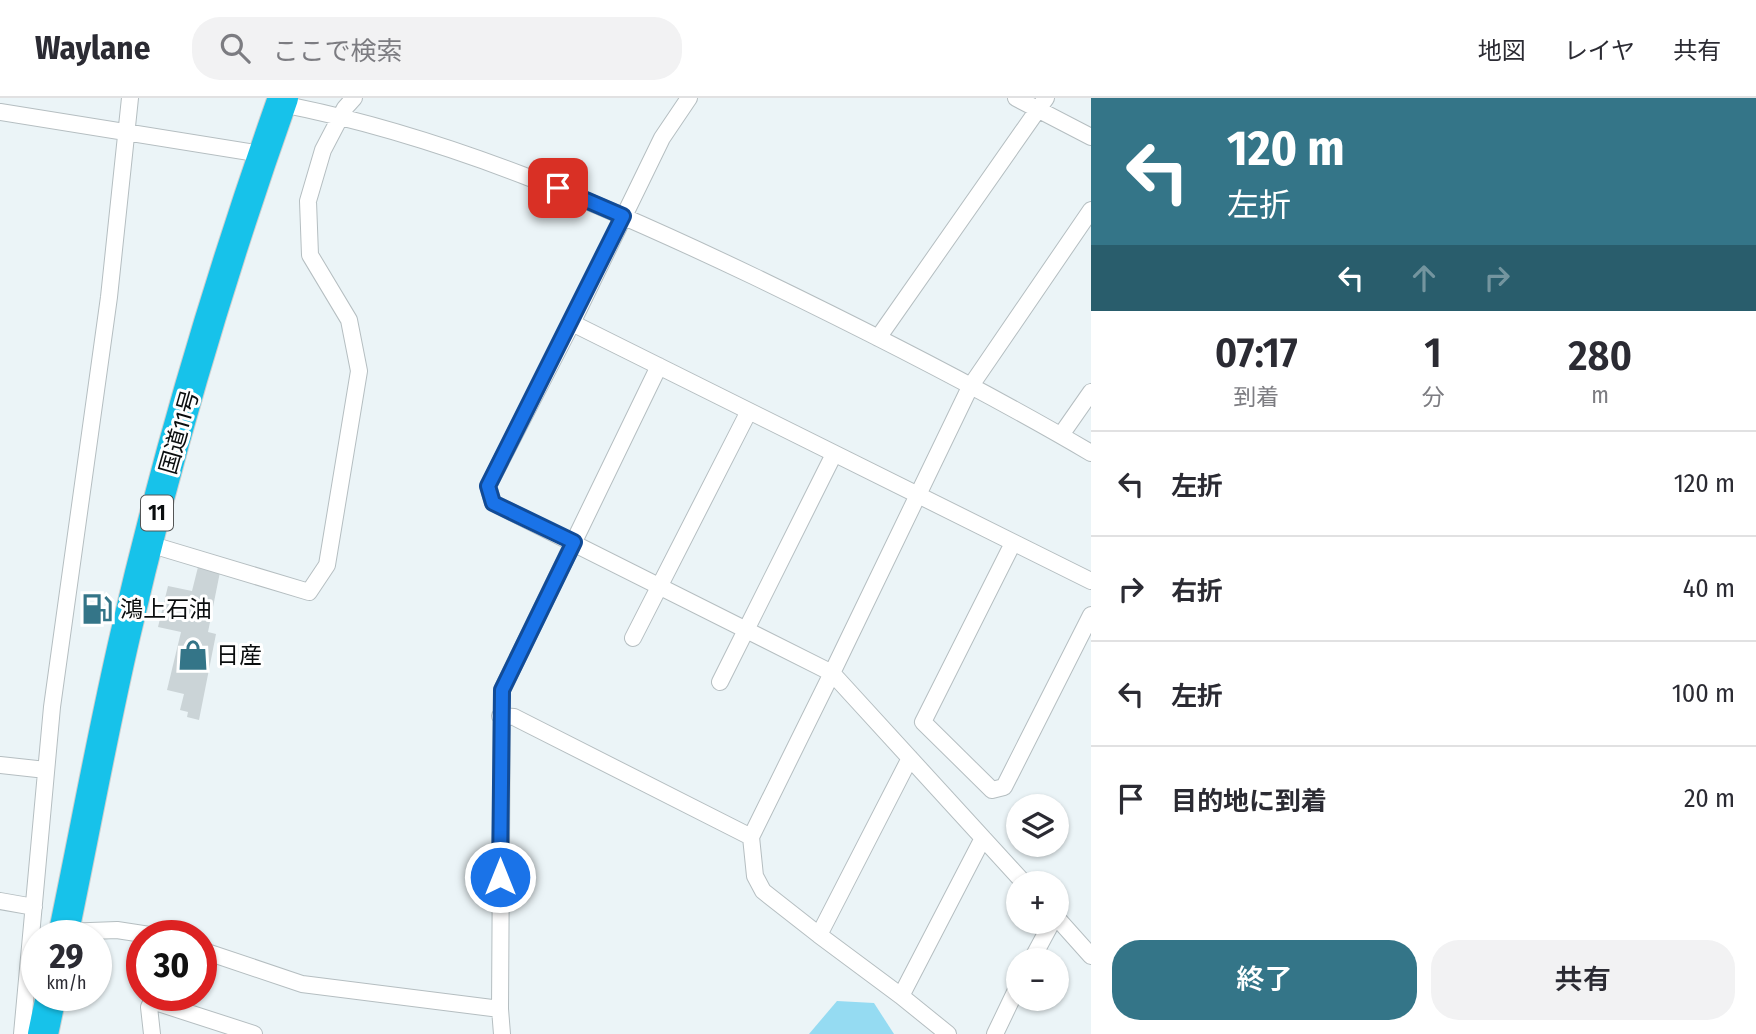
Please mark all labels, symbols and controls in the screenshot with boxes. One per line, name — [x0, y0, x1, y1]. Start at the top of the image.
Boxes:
search box — [192, 17, 682, 80]
text: Waylane — [35, 28, 150, 68]
icon: search — [216, 29, 254, 67]
text: ここで検索 — [272, 36, 402, 67]
text: 地図 — [1478, 37, 1526, 65]
text: レイヤ — [1564, 37, 1635, 65]
text: 共有 — [1673, 37, 1721, 65]
text: 120 m — [1227, 119, 1345, 178]
icon: left — [1112, 126, 1203, 217]
pin — [528, 158, 588, 218]
icon: arrive — [539, 169, 577, 207]
text: 左折 — [1227, 186, 1291, 224]
icon: left — [1332, 259, 1370, 297]
icon: ahead — [1405, 259, 1443, 297]
icon: right — [1478, 259, 1516, 297]
text: 07:17 — [1215, 328, 1298, 378]
text: 1 — [1424, 328, 1442, 378]
text: 280 — [1568, 331, 1632, 381]
text: m — [1591, 381, 1609, 409]
text: 到着 — [1233, 383, 1279, 411]
text: 分 — [1421, 383, 1444, 411]
street label: 国道11号 — [154, 387, 204, 477]
icon: left — [1112, 465, 1150, 503]
text: 120 m — [1674, 468, 1735, 499]
text: 左折 — [1171, 471, 1223, 502]
road number: 11 — [141, 496, 173, 530]
icon: right — [1112, 570, 1150, 608]
text: 40 m — [1683, 573, 1735, 604]
text: 右折 — [1171, 576, 1223, 607]
fuel station icon: 鴻上石油 — [80, 592, 114, 626]
place label: 鴻上石油 — [120, 595, 212, 623]
shop icon: 日産 — [176, 638, 210, 672]
place label: 日産 — [216, 641, 262, 669]
icon: left — [1112, 675, 1150, 713]
text: 100 m — [1672, 678, 1735, 709]
text: 左折 — [1171, 681, 1223, 712]
icon: arrive — [1112, 780, 1150, 818]
text: 20 m — [1684, 783, 1735, 814]
text: 目的地に到着 — [1171, 786, 1327, 817]
map controls — [1006, 794, 1069, 1011]
button: layers — [1006, 794, 1069, 857]
position arrow — [463, 840, 537, 914]
button: + — [1006, 871, 1069, 934]
speed limit sign: 30 — [126, 920, 217, 1011]
text: 29 — [49, 935, 84, 977]
button: 終了 — [1112, 940, 1417, 1020]
button: 共有 — [1431, 940, 1735, 1020]
button: − — [1006, 948, 1069, 1011]
text: km/h — [46, 972, 87, 994]

